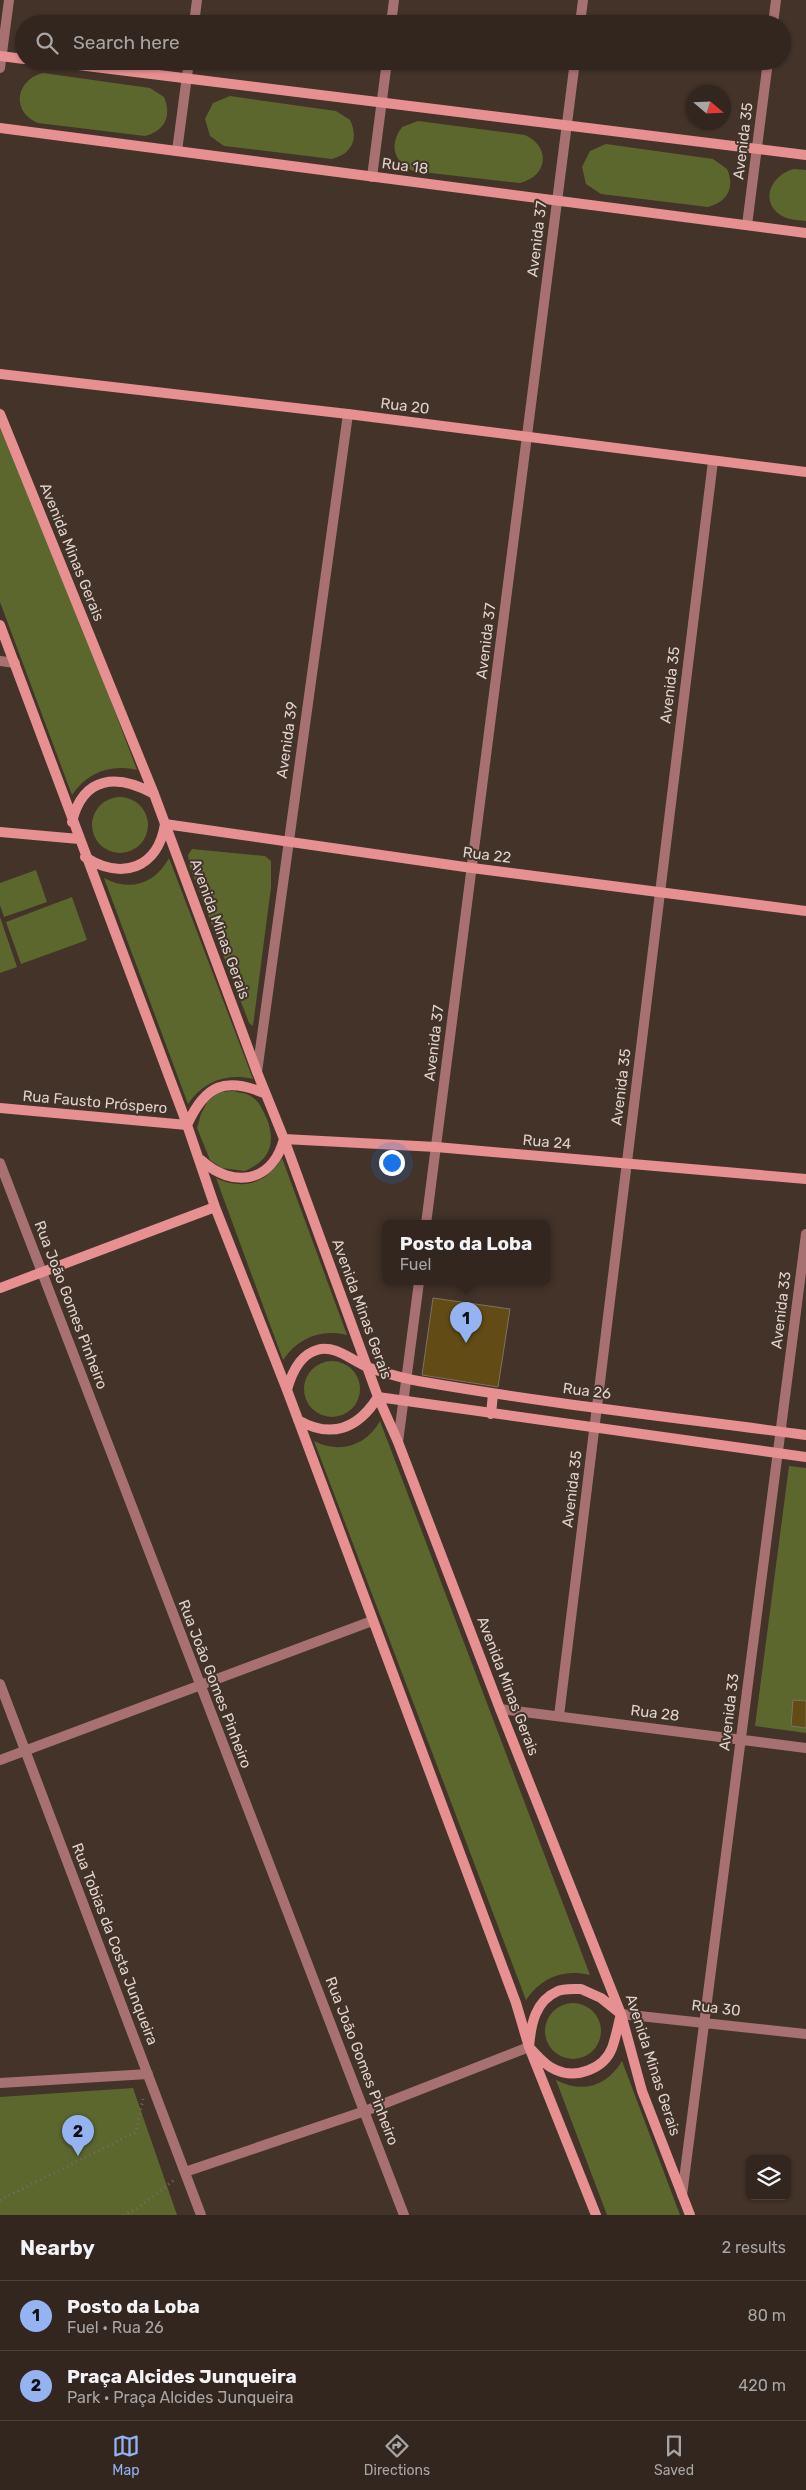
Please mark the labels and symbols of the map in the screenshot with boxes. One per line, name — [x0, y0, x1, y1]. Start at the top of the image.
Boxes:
north arrow — [686, 85, 731, 130]
street label: Avenida 35 — [729, 101, 757, 181]
street label: Rua 18 — [381, 154, 429, 178]
street label: Avenida 37 — [523, 200, 551, 278]
street label: Rua 20 — [380, 394, 430, 418]
street label: Avenida Minas Gerais — [36, 480, 108, 624]
street label: Avenida 37 — [472, 602, 500, 680]
street label: Avenida 35 — [656, 645, 684, 725]
street label: Avenida 39 — [273, 700, 301, 780]
street label: Rua 22 — [462, 843, 512, 867]
street label: Avenida Minas Gerais — [186, 857, 254, 1002]
street label: Avenida 37 — [420, 1004, 448, 1082]
street label: Avenida 35 — [607, 1047, 635, 1127]
street label: Rua Fausto Próspero — [22, 1087, 168, 1117]
street label: Rua 24 — [522, 1131, 572, 1153]
your location — [379, 1150, 405, 1176]
street label: Rua João Gomes Pinheiro — [31, 1218, 111, 1392]
street label: Avenida Minas Gerais — [328, 1237, 396, 1382]
street label: Avenida 33 — [767, 1270, 795, 1350]
pin: 1 — [450, 1302, 482, 1343]
street label: Rua 26 — [562, 1379, 612, 1403]
street label: Avenida 35 — [558, 1449, 586, 1529]
street label: Rua João Gomes Pinheiro — [175, 1597, 255, 1771]
street label: Avenida Minas Gerais — [473, 1614, 543, 1758]
street label: Avenida 33 — [715, 1672, 743, 1752]
street label: Rua 28 — [630, 1701, 680, 1725]
street label: Rua Tobias da Costa Junqueira — [68, 1840, 162, 2048]
street label: Rua João Gomes Pinheiro — [322, 1974, 402, 2148]
street label: Avenida Minas Gerais — [622, 1992, 684, 2138]
street label: Rua 30 — [690, 1996, 742, 2020]
pin: 2 — [62, 2115, 94, 2156]

